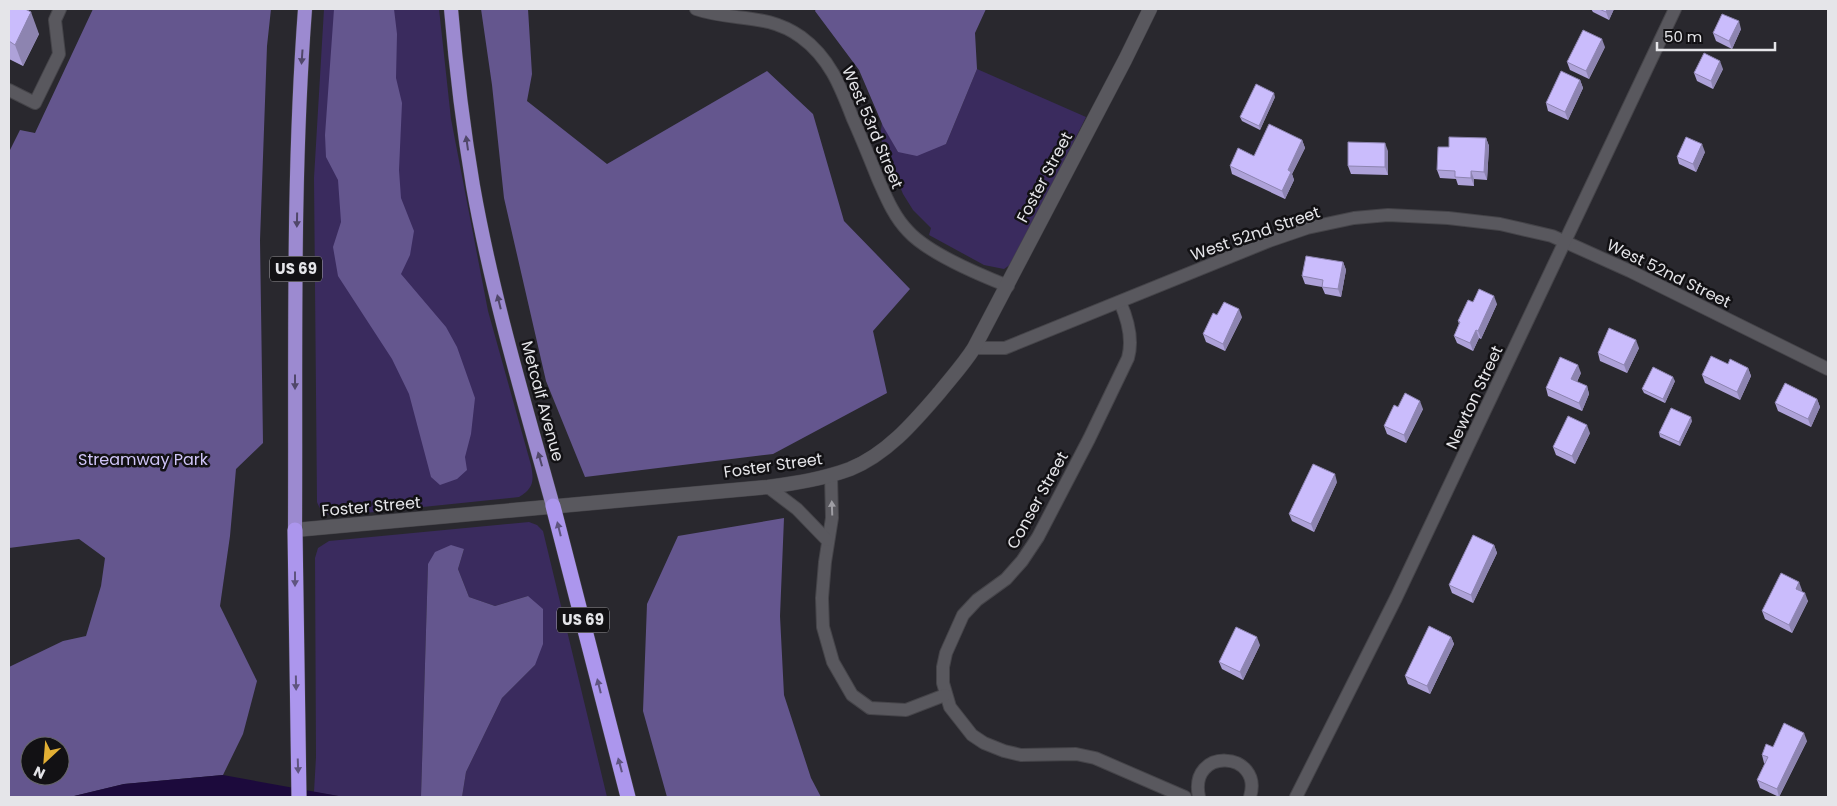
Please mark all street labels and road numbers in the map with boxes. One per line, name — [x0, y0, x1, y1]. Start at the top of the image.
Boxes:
street label: West 53rd Street — [836, 62, 909, 192]
street label: Foster Street — [1011, 128, 1078, 227]
street label: West 52nd Street — [1187, 201, 1323, 266]
street label: West 52nd Street — [1603, 233, 1735, 314]
road number: US 69 — [270, 256, 322, 282]
street label: Metcalf Avenue — [515, 338, 570, 464]
street label: Newton Street — [1440, 342, 1509, 453]
street label: Foster Street — [722, 447, 824, 484]
street label: Conser Street — [1001, 447, 1074, 553]
street label: Foster Street — [320, 491, 422, 522]
road number: US 69 — [557, 608, 609, 632]

